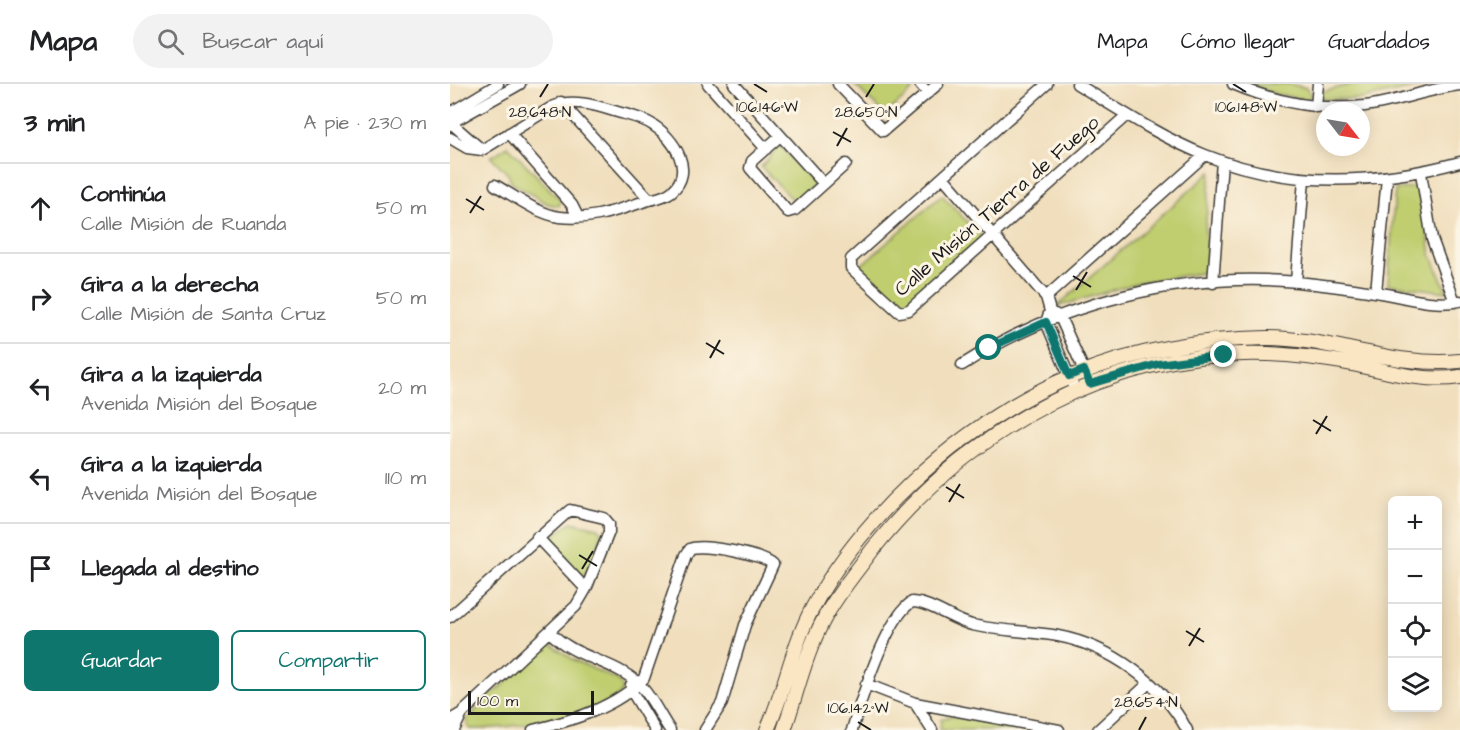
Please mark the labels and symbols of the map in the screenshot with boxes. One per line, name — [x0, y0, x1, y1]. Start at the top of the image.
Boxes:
text: 106.146°W — [736, 97, 798, 118]
text: 106.148°W — [1215, 97, 1277, 118]
text: 28.648°N — [509, 102, 571, 123]
text: 28.650°N — [835, 102, 897, 123]
north arrow — [1316, 102, 1370, 156]
street label: Calle Misión Tierra de Fuego — [888, 109, 1106, 304]
route start — [975, 334, 1001, 360]
route end — [1210, 341, 1236, 367]
scale bar — [468, 688, 594, 716]
text: 28.654°N — [1114, 692, 1178, 713]
text: 106.142°W — [827, 698, 889, 719]

